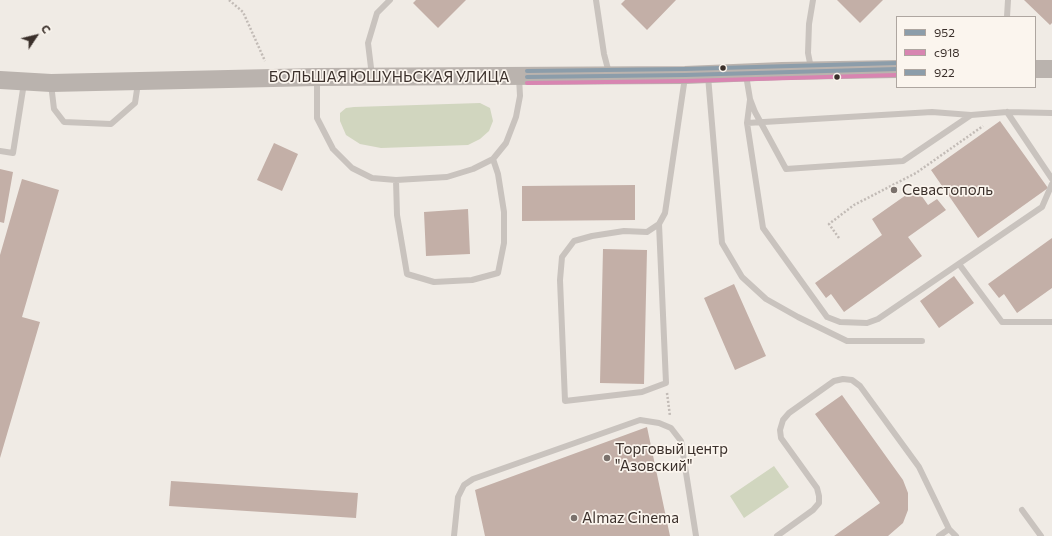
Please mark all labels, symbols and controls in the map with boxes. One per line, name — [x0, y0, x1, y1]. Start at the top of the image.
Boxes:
north arrow — [16, 16, 56, 56]
legend — [896, 16, 1036, 88]
text: С — [39, 22, 54, 36]
text: 952 — [934, 25, 955, 39]
text: с918 — [934, 45, 960, 59]
unlabelled marker — [718, 63, 728, 73]
text: 922 — [934, 65, 955, 79]
street label: БОЛЬШАЯ ЮШУНЬСКАЯ УЛИЦА — [269, 68, 509, 86]
unlabelled marker — [832, 72, 842, 82]
place label: Севастополь — [902, 181, 993, 199]
marker: Севастополь — [889, 185, 899, 195]
place label: Торговый центр "Азовский" — [615, 440, 728, 475]
marker: Торговый центр "Азовский" — [602, 453, 612, 463]
place label: Almaz Cinema — [582, 509, 679, 527]
marker: Almaz Cinema — [569, 513, 579, 523]

